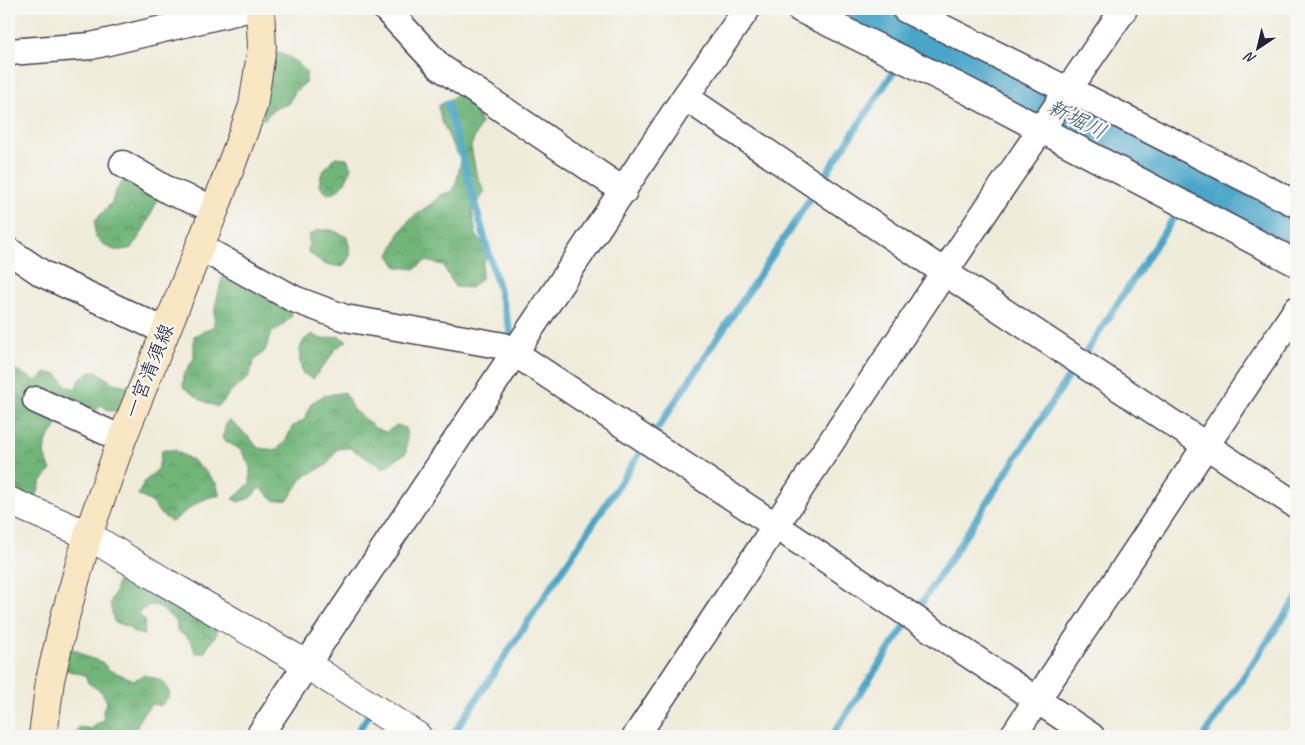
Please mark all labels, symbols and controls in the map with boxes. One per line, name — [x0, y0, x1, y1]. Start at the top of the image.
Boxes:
north arrow — [1232, 22, 1282, 72]
text: N — [1240, 47, 1259, 68]
water label: 新堀川 — [1043, 93, 1111, 145]
street label: 一宮清須線 — [119, 320, 179, 422]

